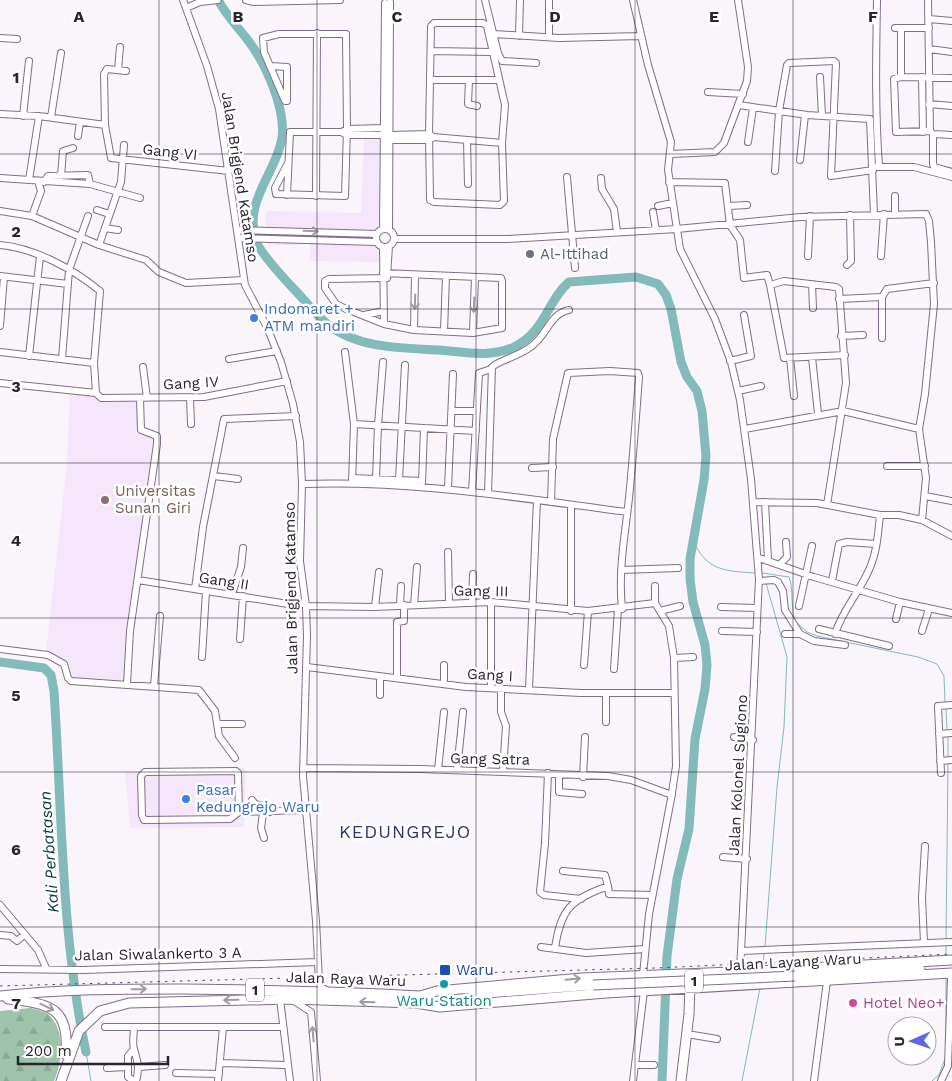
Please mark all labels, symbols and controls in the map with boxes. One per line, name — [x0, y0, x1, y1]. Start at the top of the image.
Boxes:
text: A — [74, 7, 85, 26]
text: B — [233, 7, 244, 26]
text: C — [392, 7, 403, 26]
text: D — [549, 7, 561, 26]
text: E — [709, 7, 719, 26]
text: F — [868, 7, 878, 26]
text: 1 — [13, 68, 19, 87]
street label: Jalan Brigjend Katamso — [218, 90, 262, 264]
street label: Gang VI — [142, 140, 198, 164]
text: 2 — [11, 222, 21, 241]
one-way arrow — [303, 227, 319, 236]
place label: Al-Ittihad — [540, 245, 609, 263]
marker: Al-Ittihad — [524, 248, 536, 260]
one-way arrow — [410, 294, 419, 310]
one-way arrow — [469, 296, 479, 312]
place label: Indomaret + ATM mandiri — [264, 300, 355, 335]
marker: Indomaret + ATM mandiri — [248, 312, 260, 324]
street label: Gang IV — [163, 373, 220, 393]
text: 3 — [11, 377, 21, 396]
place label: Universitas Sunan Giri — [115, 482, 196, 517]
marker: Universitas Sunan Giri — [99, 494, 111, 506]
street label: Jalan Brigjend Katamso — [280, 502, 302, 674]
text: 4 — [11, 531, 21, 550]
street label: Gang II — [198, 568, 250, 594]
street label: Gang III — [453, 582, 509, 600]
street label: Gang I — [466, 665, 514, 685]
text: 5 — [11, 686, 21, 705]
street label: Jalan Kolonel Sugiono — [725, 694, 751, 856]
street label: Gang Satra — [450, 749, 531, 769]
place label: Pasar Kedungrejo Waru — [196, 781, 320, 816]
water label: Kali Perbatasan — [35, 790, 63, 914]
marker: Pasar Kedungrejo Waru — [180, 793, 192, 805]
district label: KEDUNGREJO — [339, 821, 471, 842]
text: 6 — [11, 840, 21, 859]
street label: Jalan Siwalankerto 3 A — [74, 944, 242, 964]
street label: Jalan Layang Waru — [724, 949, 862, 975]
place label: Waru — [456, 961, 494, 979]
marker: Waru — [438, 963, 452, 977]
street label: Jalan Raya Waru — [286, 968, 406, 990]
road number: 1 — [685, 969, 703, 992]
one-way arrow — [564, 974, 580, 984]
road number: 1 — [246, 978, 264, 1002]
marker: Waru Station — [438, 978, 450, 990]
one-way arrow — [130, 984, 146, 994]
place label: Waru Station — [396, 992, 492, 1010]
text: 7 — [11, 994, 21, 1013]
place label: Hotel Neo+ — [863, 994, 944, 1012]
one-way arrow — [223, 995, 240, 1005]
one-way arrow — [359, 997, 375, 1006]
marker: Hotel Neo+ — [847, 997, 859, 1009]
one-way arrow — [40, 1002, 55, 1012]
north arrow — [887, 1016, 937, 1066]
one-way arrow — [308, 1026, 318, 1042]
scale bar — [18, 1034, 168, 1066]
text: U — [891, 1036, 907, 1047]
text: 200 m — [25, 1042, 72, 1060]

